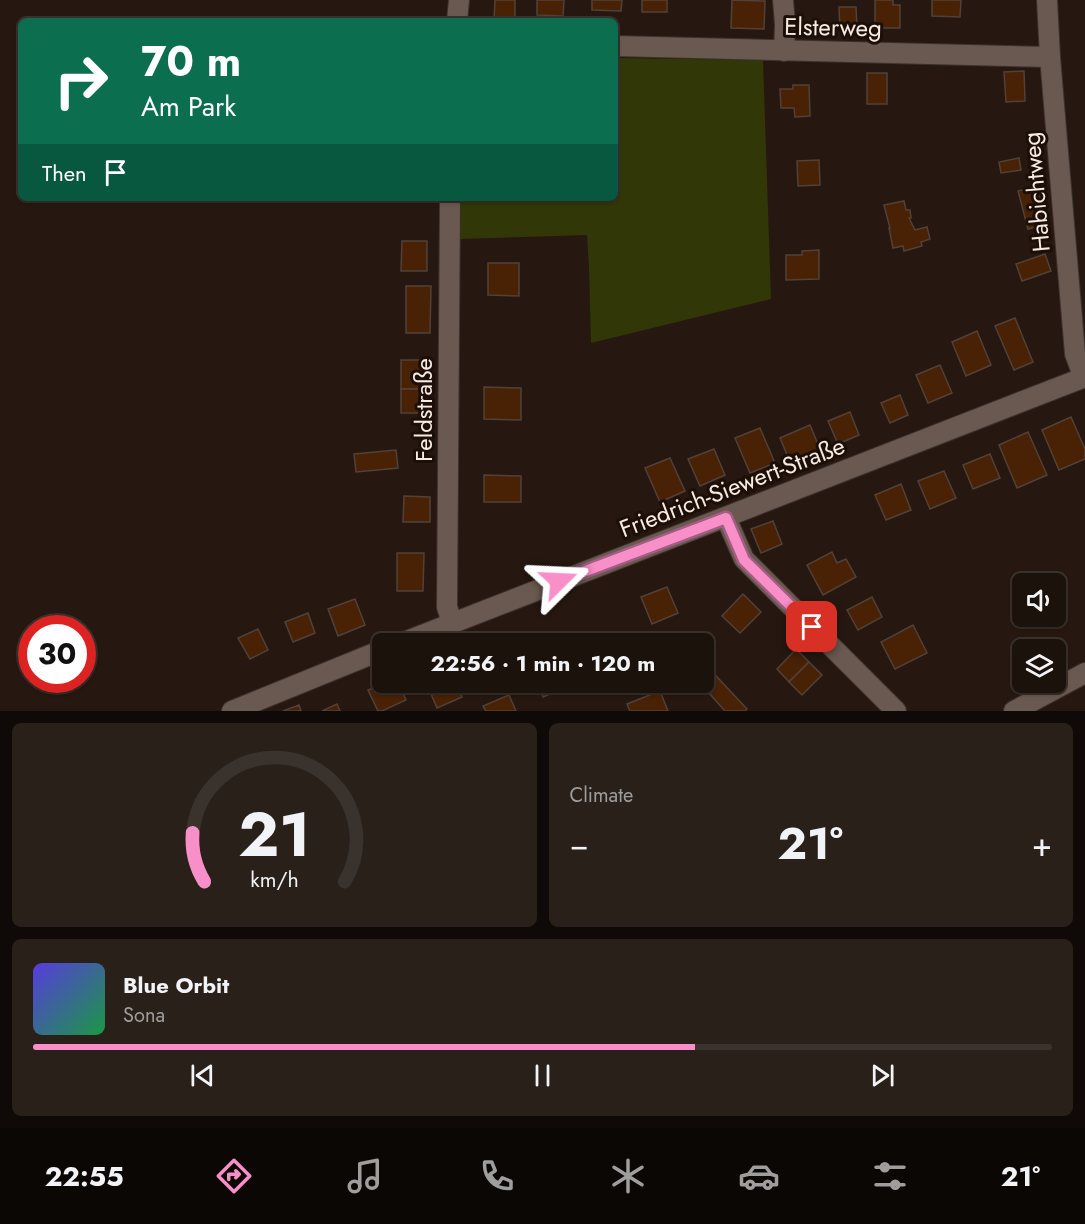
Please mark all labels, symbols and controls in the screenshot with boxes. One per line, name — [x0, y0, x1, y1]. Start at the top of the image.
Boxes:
street label: Elsterweg — [784, 9, 882, 45]
text: 70 m — [141, 31, 241, 92]
icon: right — [42, 42, 120, 120]
text: Am Park — [141, 87, 236, 126]
street label: Habichtweg — [1013, 130, 1059, 254]
icon: arrive — [99, 156, 132, 189]
text: Then — [42, 157, 87, 189]
street label: Feldstraße — [406, 358, 441, 462]
street label: Friedrich-Siewert-Straße — [614, 428, 850, 546]
position arrow — [527, 549, 591, 613]
map controls — [1012, 573, 1066, 693]
button: sound — [1012, 573, 1066, 627]
pin — [786, 601, 837, 652]
icon: arrive — [795, 610, 828, 643]
speed limit sign: 30 — [18, 615, 96, 693]
button: layers — [1012, 639, 1066, 693]
text: 22:56 · 1 min · 120 m — [431, 647, 655, 679]
text: Climate — [570, 781, 633, 810]
text: 21 — [238, 789, 311, 879]
text: 21° — [777, 811, 843, 876]
text: − — [570, 821, 589, 868]
text: + — [1032, 821, 1052, 868]
text: km/h — [250, 864, 298, 895]
text: Blue Orbit — [123, 969, 229, 1001]
text: Sona — [123, 1001, 165, 1030]
icon: previous — [186, 1059, 219, 1092]
icon: pause — [526, 1059, 559, 1092]
icon: next — [866, 1059, 899, 1092]
icon: directions — [213, 1155, 255, 1197]
icon: music — [344, 1155, 386, 1197]
icon: phone — [476, 1155, 518, 1197]
icon: climate — [607, 1155, 649, 1197]
icon: car — [738, 1155, 780, 1197]
icon: filters — [869, 1155, 911, 1197]
text: 22:55 — [45, 1157, 124, 1196]
text: 21° — [1001, 1157, 1040, 1196]

